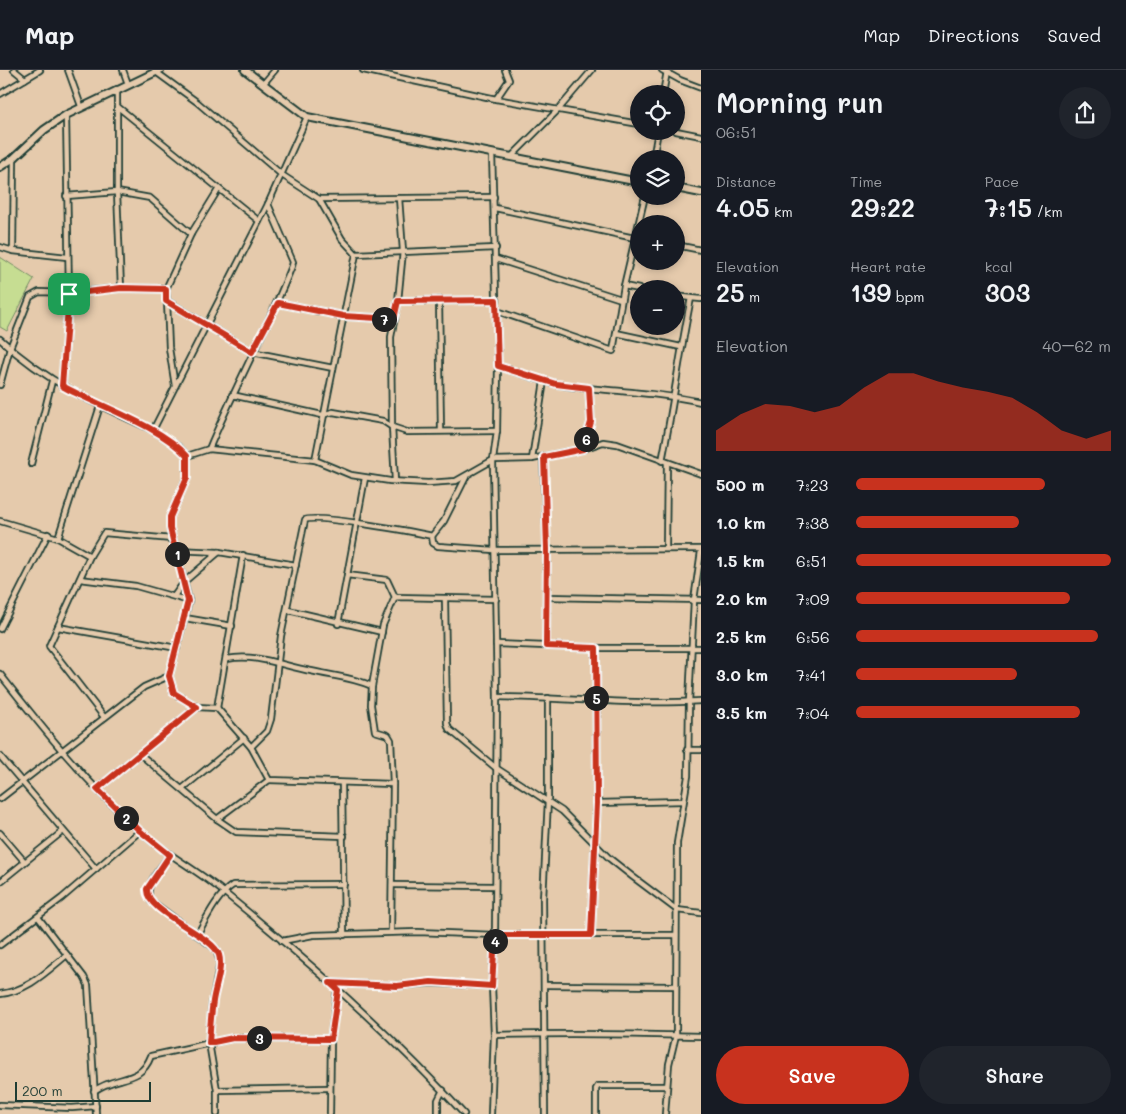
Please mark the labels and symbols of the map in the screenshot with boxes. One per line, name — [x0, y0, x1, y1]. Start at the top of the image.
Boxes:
pin — [48, 273, 90, 315]
pin: 7 — [372, 306, 396, 332]
pin: 6 — [574, 426, 598, 452]
pin: 1 — [164, 542, 190, 566]
pin: 5 — [584, 686, 608, 710]
pin: 2 — [114, 806, 138, 830]
pin: 4 — [482, 928, 508, 954]
pin: 3 — [246, 1026, 272, 1050]
scale bar — [15, 1079, 151, 1102]

